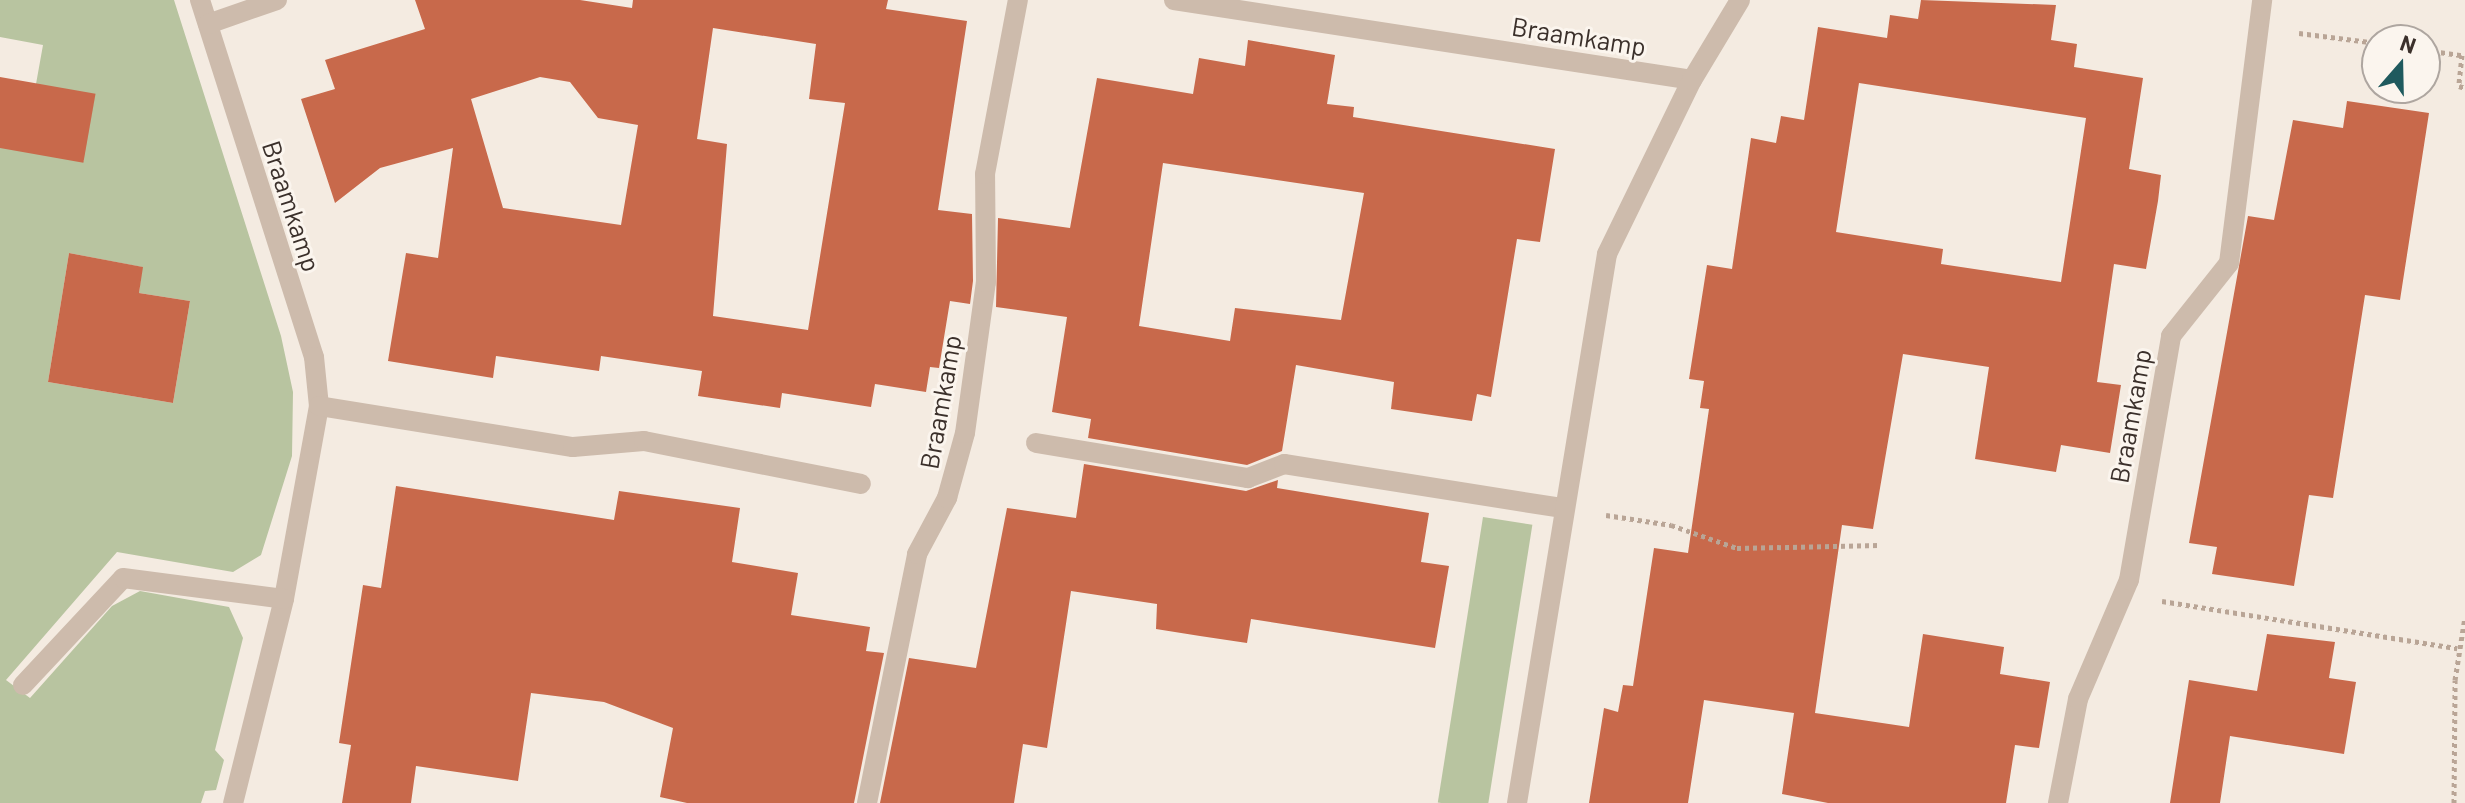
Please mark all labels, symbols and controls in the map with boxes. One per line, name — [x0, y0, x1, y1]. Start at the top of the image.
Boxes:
street label: Braamkamp — [1510, 10, 1648, 62]
north arrow — [2361, 24, 2441, 104]
text: N — [2397, 29, 2420, 58]
street label: Braamkamp — [256, 137, 328, 275]
street label: Braamkamp — [913, 332, 967, 472]
street label: Braamkamp — [2103, 346, 2157, 486]

